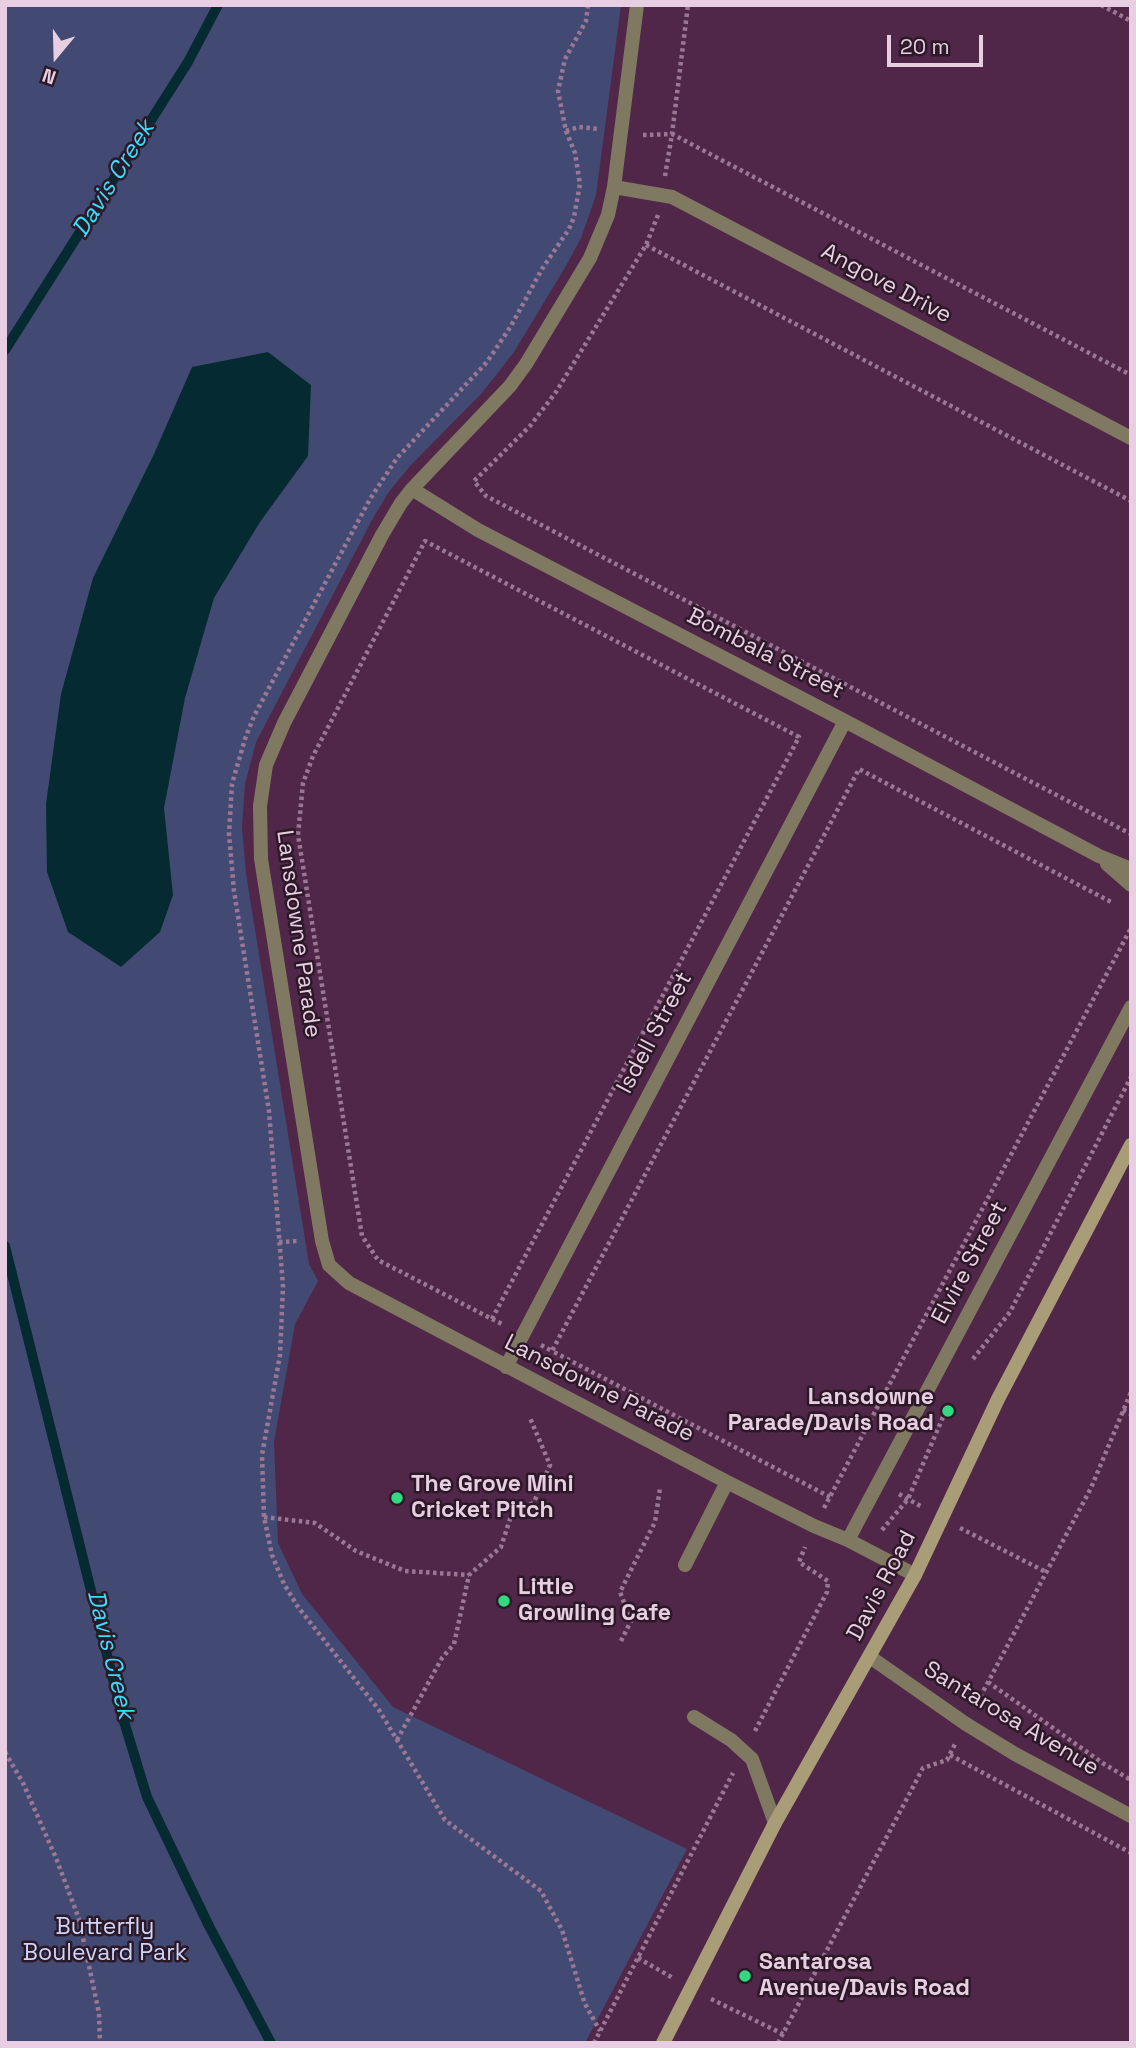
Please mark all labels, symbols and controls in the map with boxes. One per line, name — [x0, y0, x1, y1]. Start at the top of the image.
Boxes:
north arrow — [21, 21, 91, 91]
scale bar — [891, 21, 987, 65]
text: 20 m — [900, 33, 950, 60]
text: N — [39, 62, 59, 90]
water label: Davis Creek — [67, 115, 161, 243]
street label: Angove Drive — [816, 238, 956, 330]
street label: Bombala Street — [682, 603, 848, 705]
street label: Lansdowne Parade — [270, 828, 326, 1040]
street label: Isdell Street — [611, 968, 699, 1098]
street label: Elvire Street — [926, 1197, 1014, 1329]
street label: Lansdowne Parade — [500, 1329, 698, 1449]
place label: Lansdowne Parade/Davis Road — [728, 1384, 934, 1438]
marker: Lansdowne Parade/Davis Road — [940, 1403, 956, 1419]
place label: The Grove Mini Cricket Pitch — [411, 1471, 574, 1525]
marker: The Grove Mini Cricket Pitch — [389, 1490, 405, 1506]
street label: Davis Road — [842, 1526, 922, 1646]
place label: Little Growling Cafe — [518, 1574, 671, 1628]
water label: Davis Creek — [80, 1587, 140, 1723]
marker: Little Growling Cafe — [496, 1593, 512, 1609]
street label: Santarosa Avenue — [918, 1656, 1104, 1782]
park label: Butterfly Boulevard Park — [23, 1914, 187, 1968]
place label: Santarosa Avenue/Davis Road — [759, 1949, 970, 2003]
marker: Santarosa Avenue/Davis Road — [737, 1968, 753, 1984]

